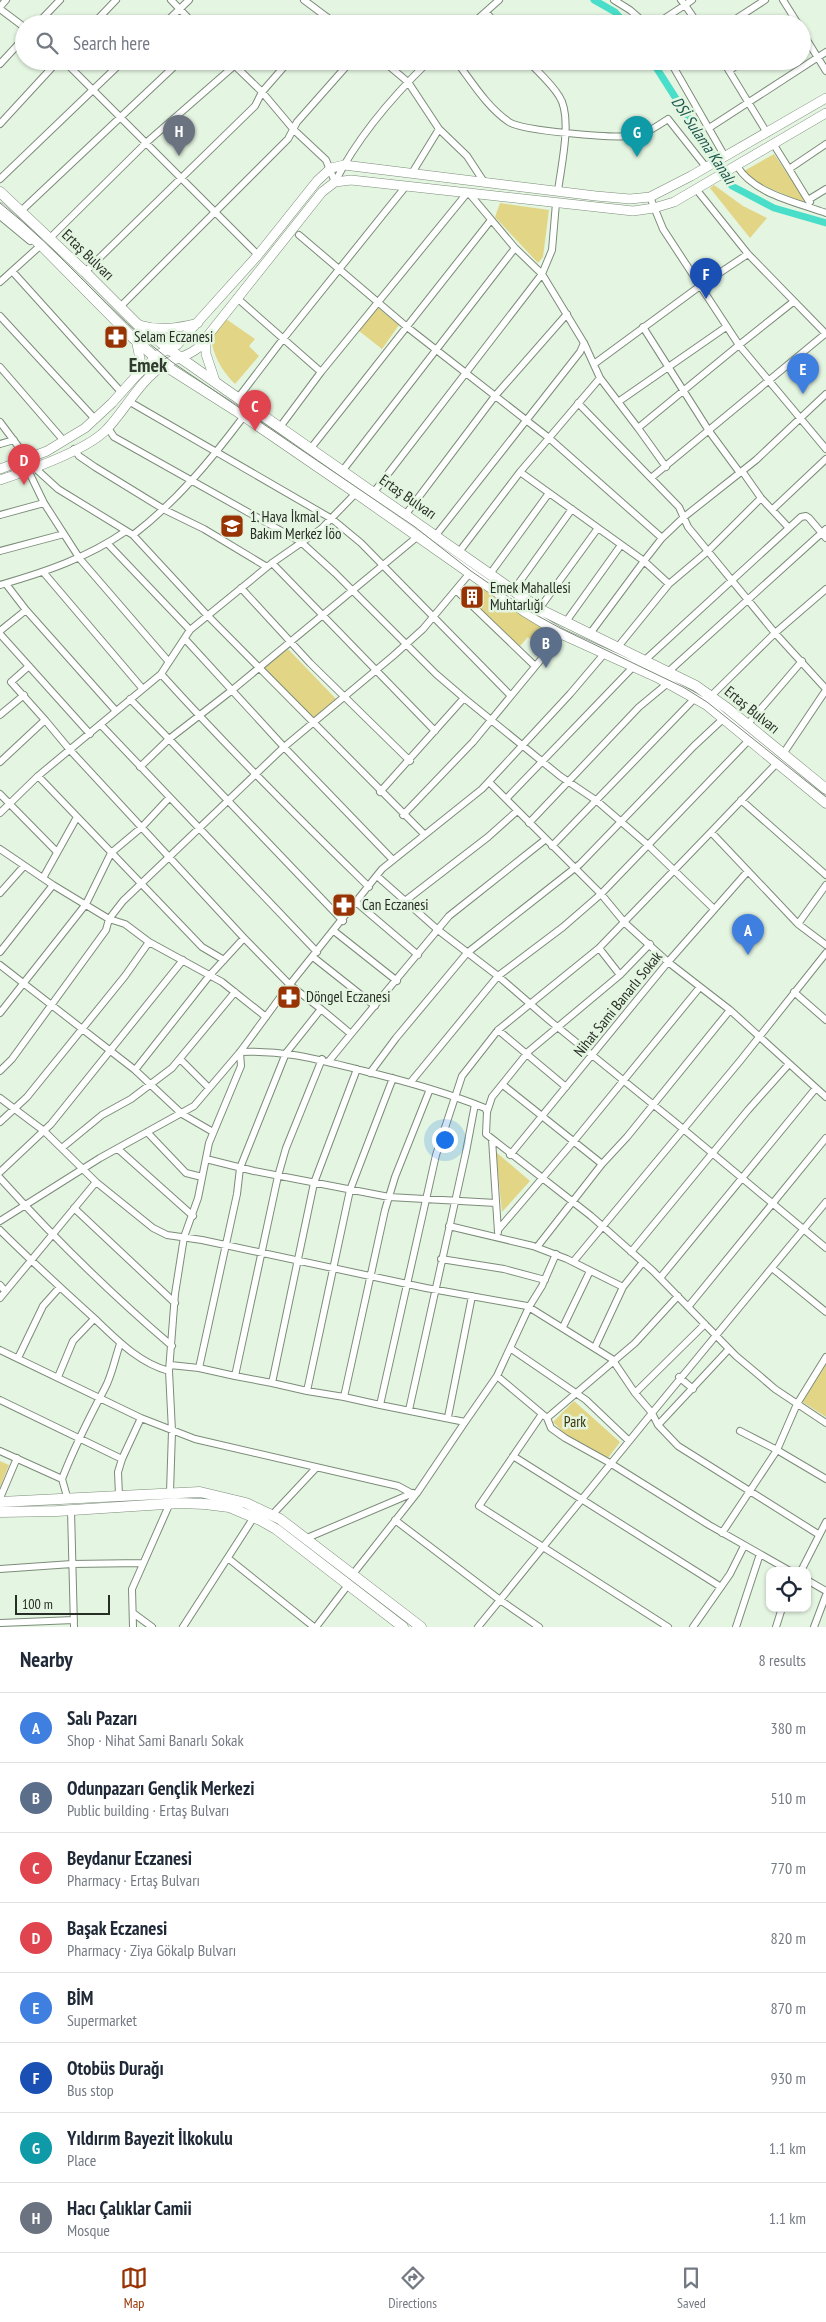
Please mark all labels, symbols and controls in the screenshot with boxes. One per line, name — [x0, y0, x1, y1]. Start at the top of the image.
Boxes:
search box — [15, 15, 811, 70]
icon: search — [33, 29, 61, 57]
text: Search here — [73, 31, 150, 55]
water label: DSİ Sulama Kanalı — [667, 93, 741, 189]
pin: H — [163, 115, 195, 156]
pin: G — [621, 116, 653, 157]
street label: Ertaş Bulvarı — [58, 225, 119, 284]
pin: F — [690, 258, 722, 299]
pharmacy icon: Selam Eczanesi — [103, 324, 129, 350]
place label: Selam Eczanesi — [134, 327, 213, 346]
district label: Emek — [129, 352, 168, 378]
pin: E — [787, 353, 819, 394]
pin: C — [239, 390, 271, 431]
pin: D — [8, 444, 40, 485]
street label: Ertaş Bulvarı — [376, 470, 441, 523]
place label: 1. Hava İkmal Bakım Merkez İöo — [250, 507, 341, 543]
school or university icon: 1. Hava İkmal Bakım Merkez İöo — [219, 513, 245, 539]
place label: Emek Mahallesi Muhtarlığı — [490, 578, 571, 614]
building icon: Emek Mahallesi Muhtarlığı — [459, 584, 485, 610]
pin: B — [530, 627, 562, 668]
street label: Ertaş Bulvarı — [721, 682, 784, 738]
pharmacy icon: Can Eczanesi — [331, 892, 357, 918]
place label: Can Eczanesi — [362, 895, 429, 914]
pin: A — [732, 914, 764, 955]
street label: Nihat Sami Banarlı Sokak — [569, 947, 666, 1060]
pharmacy icon: Döngel Eczanesi — [276, 984, 302, 1010]
place label: Döngel Eczanesi — [306, 987, 390, 1006]
your location — [432, 1127, 458, 1153]
park label: Park — [564, 1412, 586, 1431]
map controls — [766, 1567, 811, 1612]
button: locate — [766, 1567, 811, 1612]
scale bar — [15, 1592, 110, 1615]
text: 100 m — [22, 1595, 53, 1613]
text: Nearby — [20, 1646, 73, 1673]
text: 8 results — [759, 1650, 806, 1670]
text: Salı Pazarı — [67, 1706, 137, 1730]
text: A — [32, 1718, 40, 1738]
text: 380 m — [771, 1718, 806, 1738]
text: Shop · Nihat Sami Banarlı Sokak — [67, 1730, 244, 1750]
text: Odunpazarı Gençlik Merkezi — [67, 1776, 255, 1800]
text: B — [32, 1788, 40, 1808]
text: 510 m — [771, 1788, 806, 1808]
text: Public building · Ertaş Bulvarı — [67, 1800, 229, 1820]
text: Beydanur Eczanesi — [67, 1846, 192, 1870]
text: C — [32, 1858, 40, 1878]
text: 770 m — [771, 1858, 806, 1878]
text: Pharmacy · Ertaş Bulvarı — [67, 1870, 200, 1890]
text: Başak Eczanesi — [67, 1916, 167, 1940]
text: D — [32, 1928, 40, 1948]
text: 820 m — [771, 1928, 806, 1948]
text: Pharmacy · Ziya Gökalp Bulvarı — [67, 1940, 236, 1960]
text: BİM — [67, 1986, 93, 2010]
text: E — [33, 1998, 39, 2018]
text: 870 m — [771, 1998, 806, 2018]
text: Supermarket — [67, 2010, 137, 2030]
text: Otobüs Durağı — [67, 2056, 164, 2080]
text: F — [33, 2068, 39, 2088]
text: 930 m — [771, 2068, 806, 2088]
text: Bus stop — [67, 2080, 114, 2100]
text: Yıldırım Bayezit İlkokulu — [67, 2126, 233, 2150]
text: G — [32, 2138, 40, 2158]
text: 1.1 km — [769, 2138, 806, 2158]
text: Place — [67, 2150, 96, 2170]
text: Hacı Çalıklar Camii — [67, 2196, 192, 2220]
text: H — [32, 2208, 40, 2228]
text: 1.1 km — [769, 2208, 806, 2228]
text: Mosque — [67, 2220, 110, 2240]
tab: Map — [120, 2264, 148, 2312]
tab: Directions — [388, 2264, 437, 2312]
tab: Saved — [677, 2264, 706, 2312]

